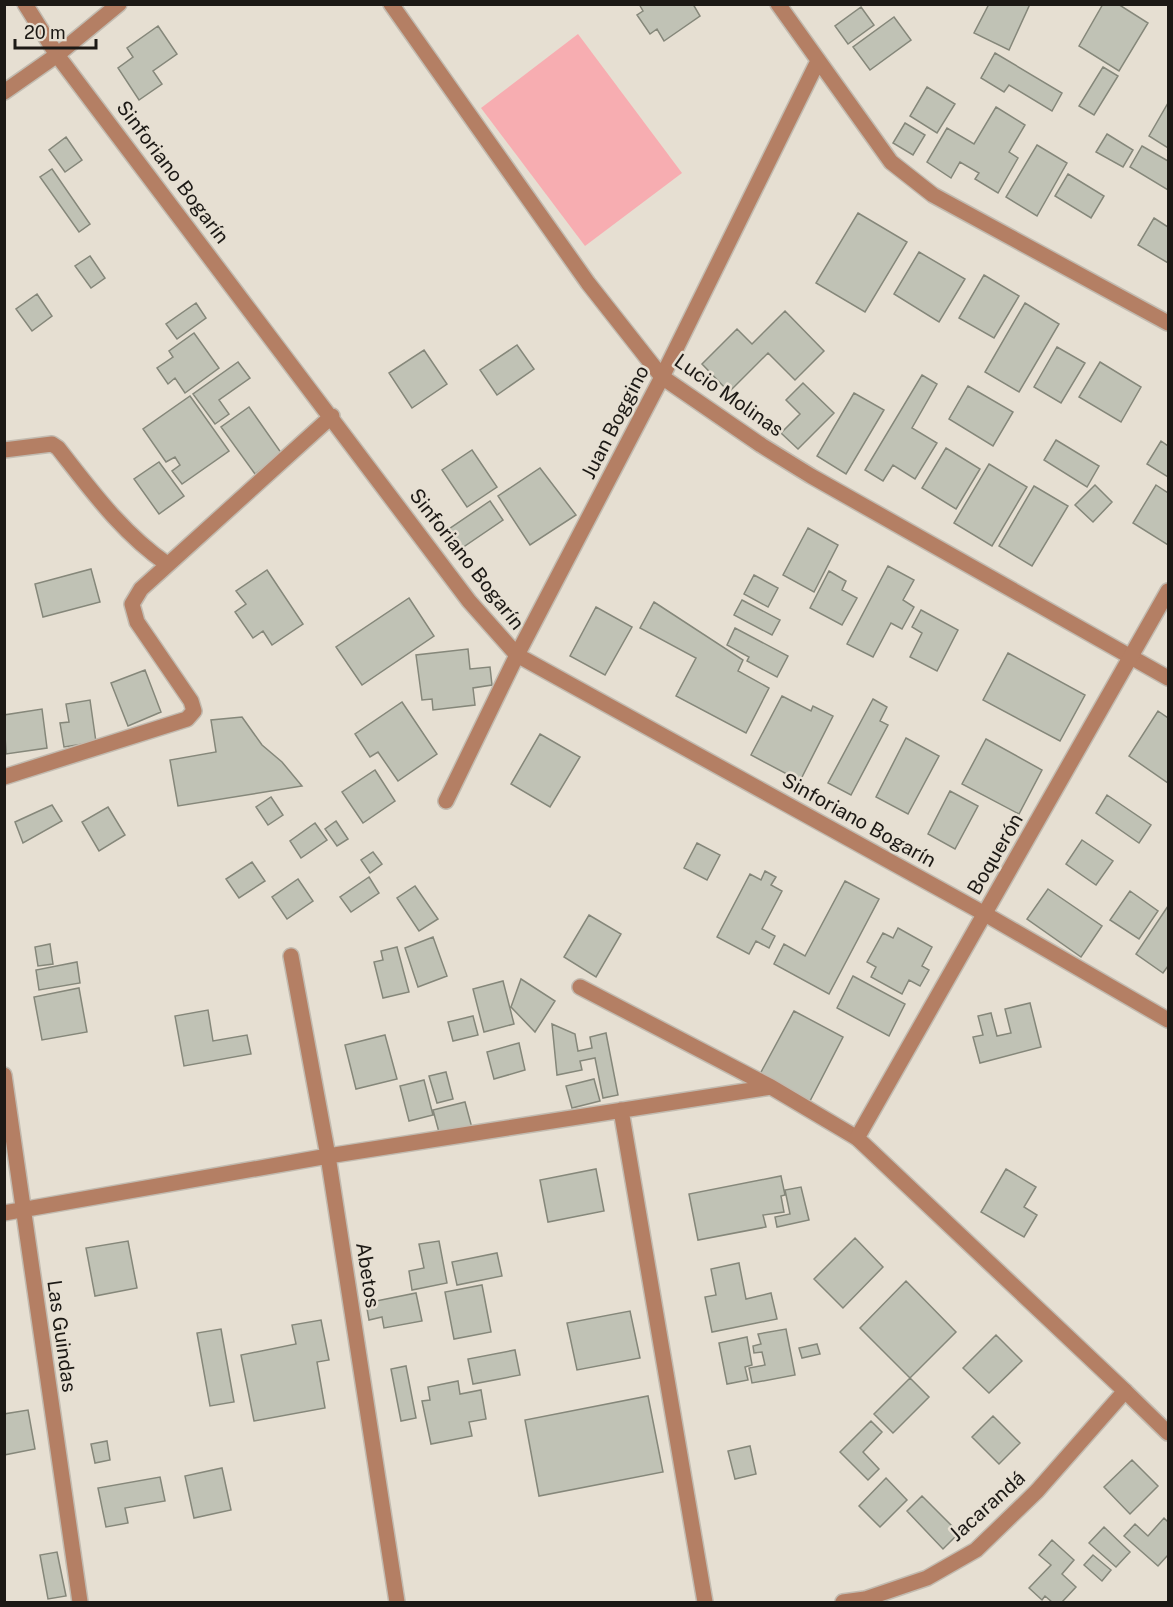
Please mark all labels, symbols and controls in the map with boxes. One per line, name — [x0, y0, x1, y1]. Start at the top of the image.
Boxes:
scale bar — [15, 12, 96, 50]
text: 20 m — [24, 22, 66, 43]
street label: Sinforiano Bogarín — [112, 96, 234, 248]
street label: Lucio Molinas — [670, 349, 788, 441]
street label: Juan Boggino — [576, 361, 654, 483]
street label: Sinforiano Bogarín — [404, 484, 530, 634]
street label: Sinforiano Bogarín — [778, 768, 940, 872]
street label: Boquerón — [962, 809, 1028, 899]
street label: Abetos — [351, 1241, 385, 1309]
street label: Las Guindas — [42, 1278, 82, 1394]
street label: Jacarandá — [944, 1466, 1030, 1546]

